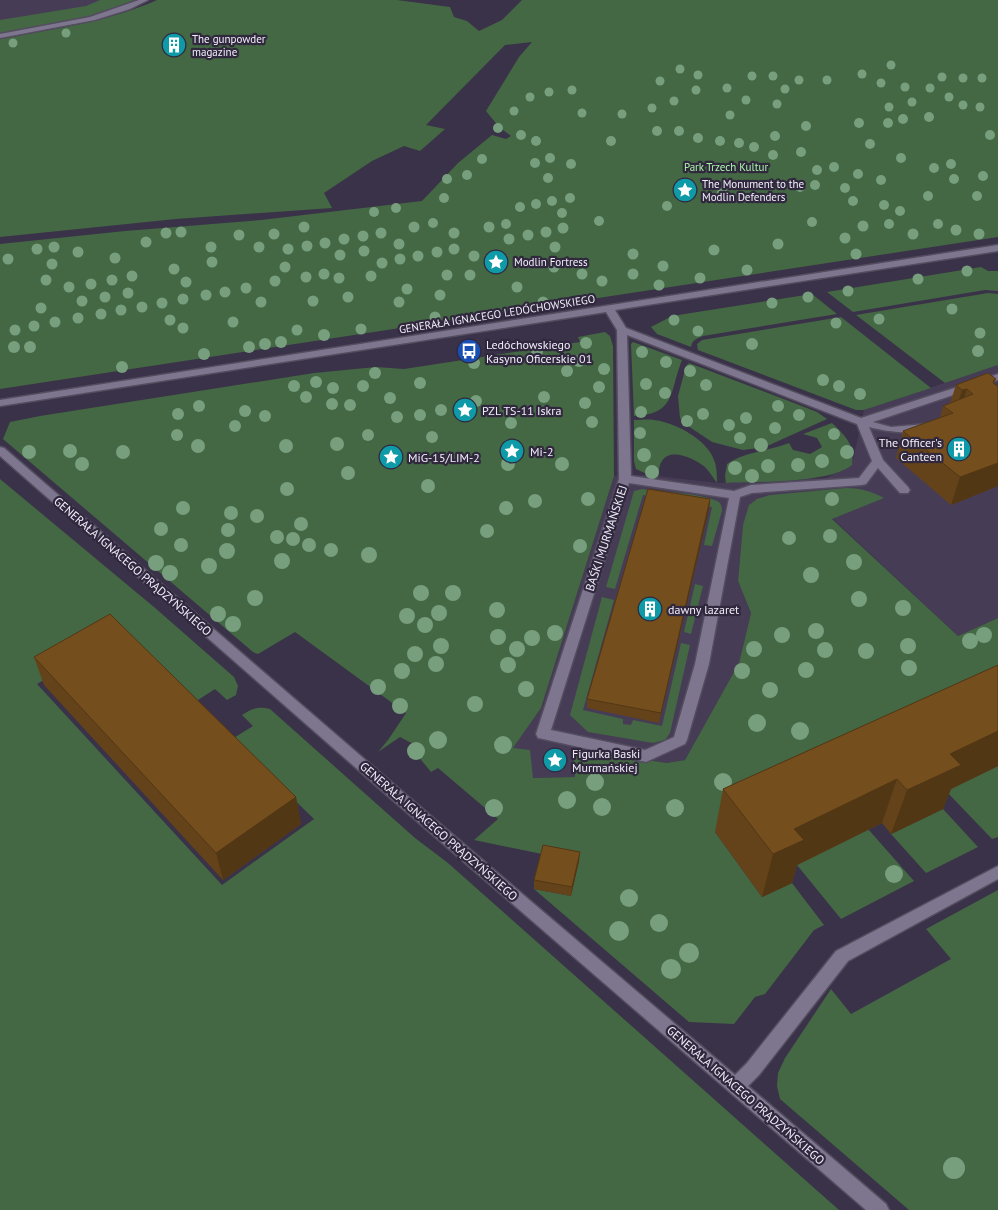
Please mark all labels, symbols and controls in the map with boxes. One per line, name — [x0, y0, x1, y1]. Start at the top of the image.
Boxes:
building icon: The gunpowder magazine — [161, 32, 187, 58]
place label: The gunpowder magazine — [192, 32, 266, 59]
park label: Park Trzech Kultur — [684, 160, 768, 174]
place icon: The Monument to the Modlin Defenders — [672, 177, 698, 203]
place label: The Monument to the Modlin Defenders — [702, 177, 805, 204]
place icon: Modlin Fortress — [483, 249, 509, 275]
place label: Modlin Fortress — [514, 255, 588, 269]
street label: GENERAŁA IGNACEGO LEDÓCHOWSKIEGO — [398, 292, 596, 336]
place label: Ledóchowskiego Kasyno Oficerskie 01 — [486, 337, 592, 366]
bus stop icon: Ledóchowskiego Kasyno Oficerskie 01 — [456, 338, 482, 364]
place icon: PZL TS-11 Iskra — [452, 397, 478, 423]
place label: PZL TS-11 Iskra — [482, 403, 561, 418]
place label: The Officer's Canteen — [879, 435, 942, 464]
building icon: The Officer's Canteen — [946, 436, 972, 462]
place icon: Mi-2 — [499, 438, 525, 464]
place icon: MiG-15/LIM-2 — [378, 444, 404, 470]
place label: Mi-2 — [530, 444, 554, 459]
place label: MiG-15/LIM-2 — [408, 450, 480, 465]
street label: BAŚKI MURMAŃSKIEJ — [582, 483, 630, 593]
street label: GENERAŁA IGNACEGO PRĄDZYŃSKIEGO — [51, 493, 215, 639]
building icon: dawny lazaret — [637, 596, 663, 622]
place label: dawny lazaret — [668, 602, 739, 617]
place label: Figurka Baski Murmańskiej — [572, 746, 640, 775]
place icon: Figurka Baski Murmańskiej — [542, 747, 568, 773]
street label: GENERAŁA IGNACEGO PRĄDZYŃSKIEGO — [357, 758, 521, 904]
street label: GENERAŁA IGNACEGO PRĄDZYŃSKIEGO — [664, 1022, 828, 1168]

